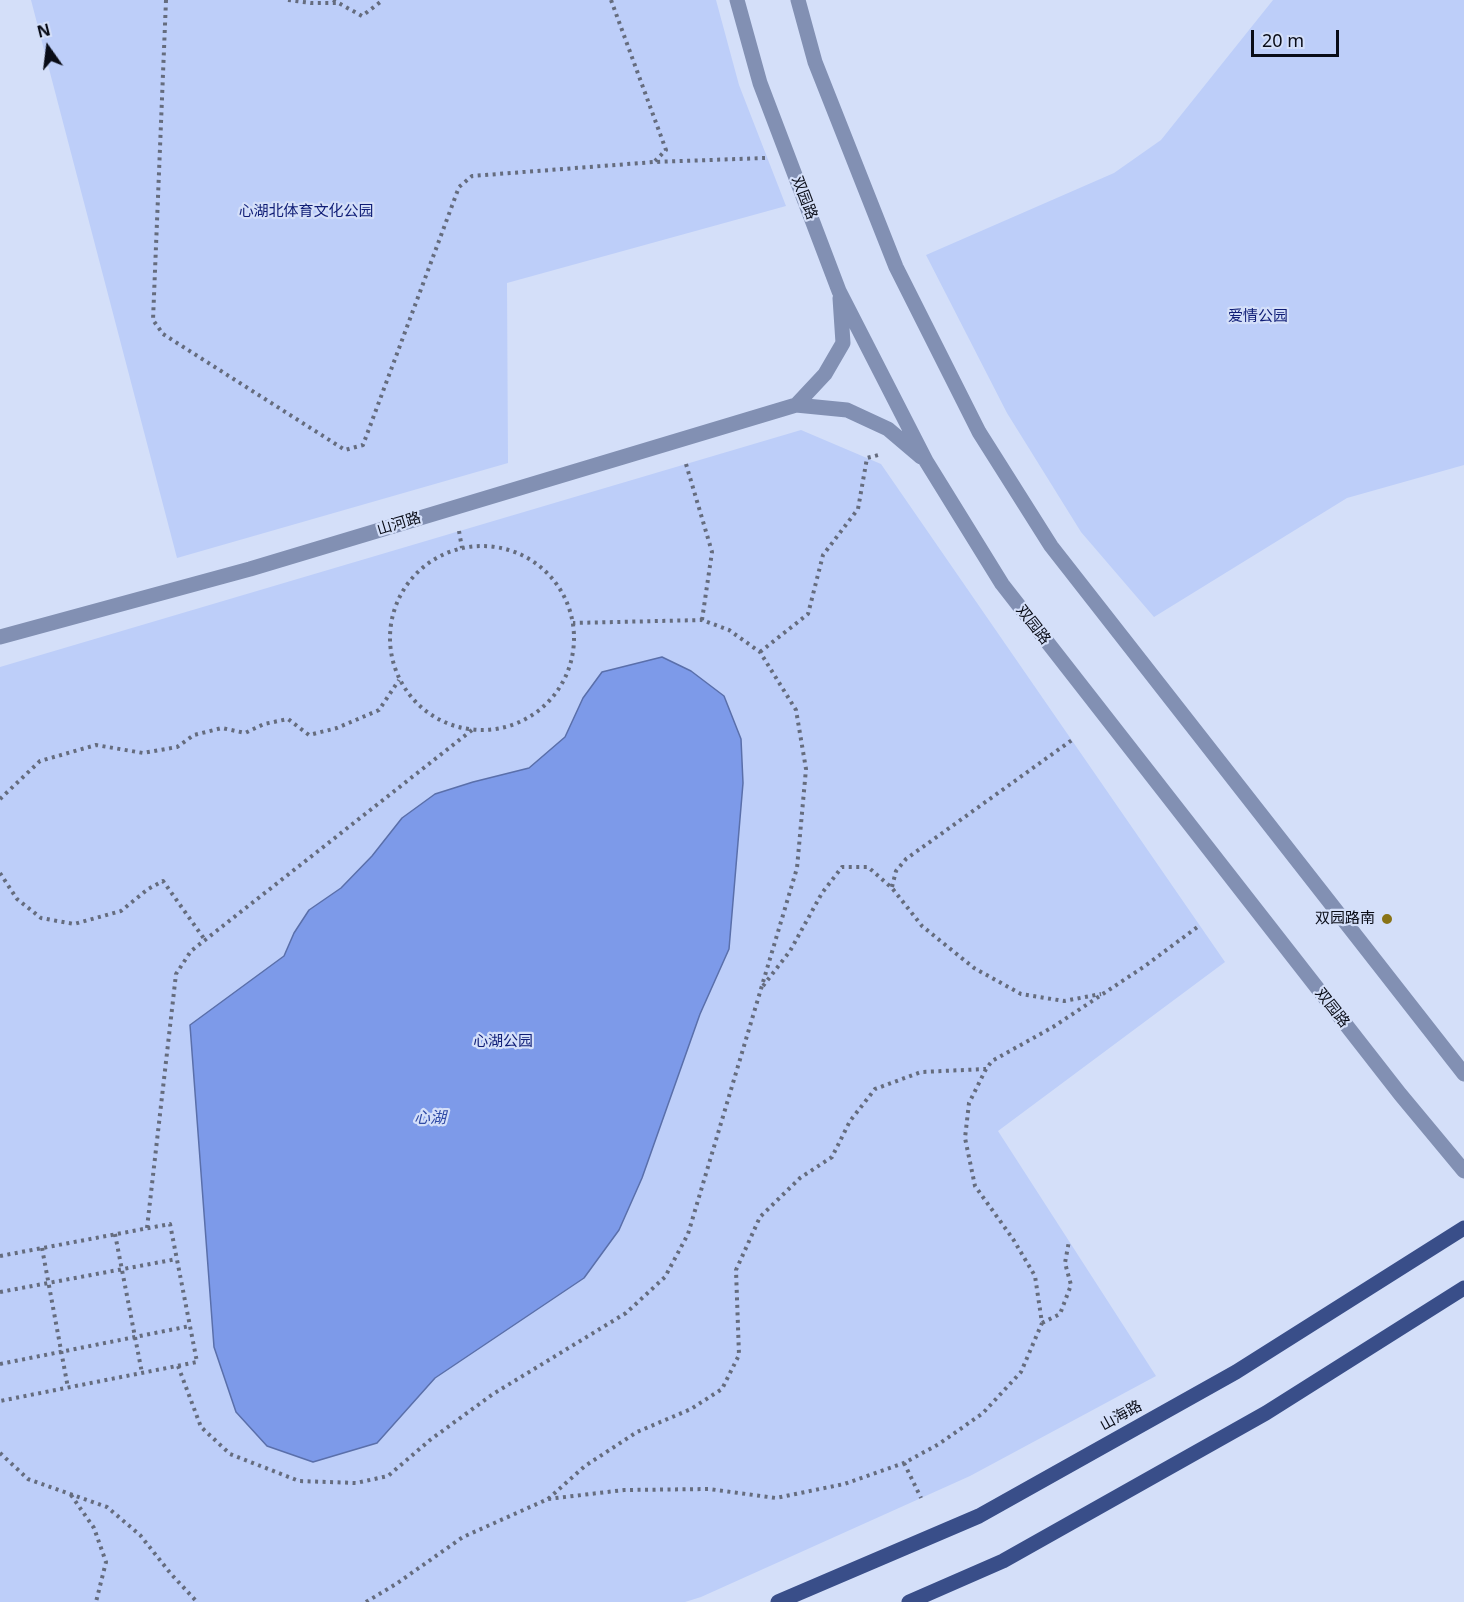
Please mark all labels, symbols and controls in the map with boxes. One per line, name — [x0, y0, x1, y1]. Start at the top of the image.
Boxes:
north arrow — [18, 18, 78, 78]
text: N — [35, 18, 53, 43]
scale bar — [1254, 18, 1342, 56]
text: 20 m — [1262, 28, 1304, 52]
street label: 双园路 — [788, 174, 820, 222]
park label: 心湖北体育文化公园 — [239, 203, 373, 221]
park label: 爱情公园 — [1228, 308, 1288, 326]
street label: 山河路 — [375, 509, 423, 539]
street label: 双园路 — [1012, 602, 1054, 648]
place label: 双园路南 — [1315, 910, 1375, 928]
marker: 双园路南 — [1380, 912, 1394, 926]
street label: 双园路 — [1311, 985, 1353, 1031]
park label: 心湖公园 — [473, 1033, 533, 1051]
water label: 心湖 — [414, 1108, 446, 1128]
street label: 山海路 — [1097, 1397, 1145, 1435]

